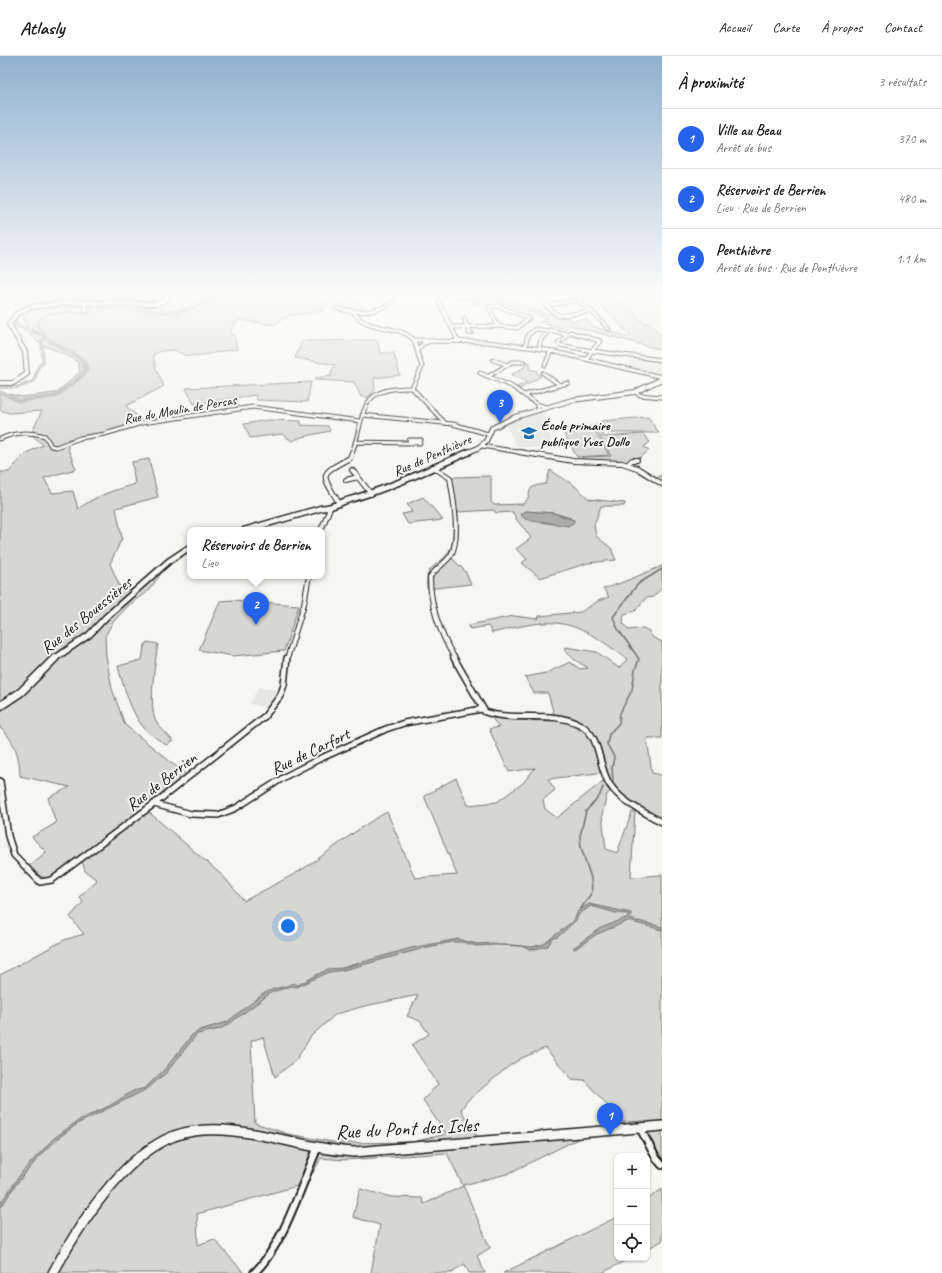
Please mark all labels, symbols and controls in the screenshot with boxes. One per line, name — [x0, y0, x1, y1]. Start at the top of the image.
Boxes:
text: Atlasly — [20, 16, 64, 40]
text: Accueil — [719, 19, 750, 36]
text: Carte — [772, 19, 799, 36]
text: À propos — [821, 19, 862, 36]
text: Contact — [884, 19, 922, 36]
text: À proximité — [678, 72, 743, 93]
text: 3 résultats — [878, 74, 926, 90]
text: Ville au Beau — [716, 121, 780, 140]
text: 1 — [688, 131, 694, 147]
text: 370 m — [898, 131, 926, 147]
text: Arrêt de bus — [716, 140, 771, 156]
text: Réservoirs de Berrien — [716, 181, 825, 200]
text: 2 — [688, 191, 694, 207]
text: 480 m — [898, 191, 926, 207]
text: Lieu · Rue de Berrien — [716, 200, 806, 216]
text: Penthièvre — [716, 241, 770, 260]
text: 3 — [688, 251, 694, 267]
text: 1.1 km — [896, 251, 926, 267]
text: Arrêt de bus · Rue de Penthièvre — [716, 260, 857, 276]
pin: 3 — [487, 390, 513, 423]
street label: Rue du Moulin de Persas — [122, 391, 239, 428]
place label: École primaire publique Yves Dollo — [541, 417, 630, 450]
school or university icon: École primaire publique Yves Dollo — [520, 424, 538, 442]
street label: Rue de Penthièvre — [391, 430, 475, 480]
popup — [187, 527, 325, 579]
text: Réservoirs de Berrien — [201, 536, 311, 555]
text: Lieu — [201, 555, 218, 571]
street label: Rue des Bouessières — [37, 572, 137, 658]
pin: 2 — [243, 592, 269, 625]
street label: Rue de Carfort — [267, 722, 355, 780]
street label: Rue de Berrien — [122, 746, 202, 815]
your location — [278, 916, 298, 936]
pin: 1 — [597, 1103, 623, 1136]
street label: Rue du Pont des Isles — [335, 1112, 481, 1145]
map controls — [614, 1153, 650, 1261]
button: + — [614, 1153, 650, 1189]
button: − — [614, 1189, 650, 1225]
button: locate — [614, 1225, 650, 1261]

